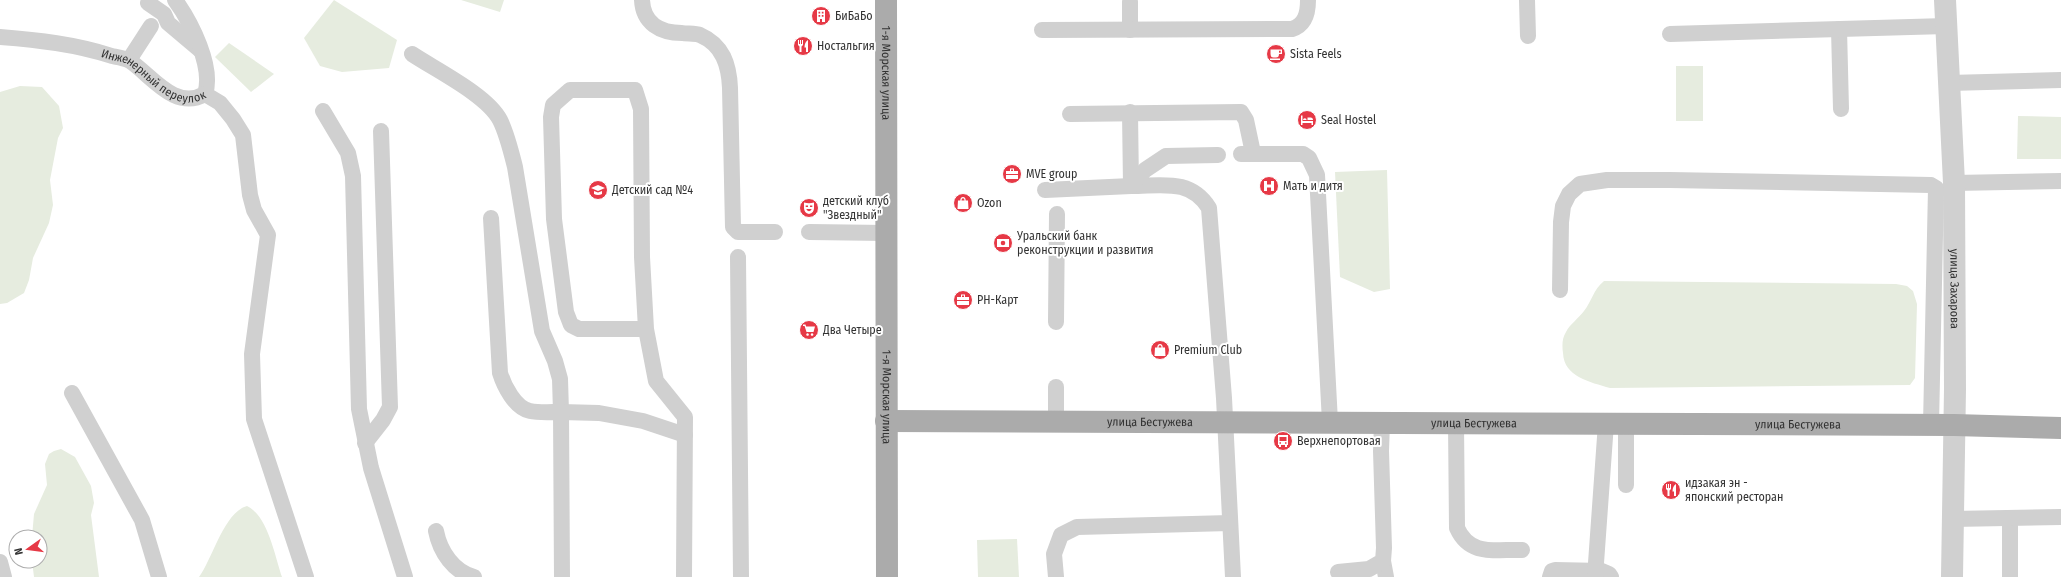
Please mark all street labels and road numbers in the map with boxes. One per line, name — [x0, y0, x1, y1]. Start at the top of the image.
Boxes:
street label: 1-я Морская улица — [879, 26, 893, 120]
street label: Инженерный переулок — [100, 46, 208, 106]
street label: улица Захарова — [1947, 249, 1962, 329]
street label: 1-я Морская улица — [880, 350, 894, 444]
street label: улица Бестужева — [1107, 415, 1193, 429]
street label: улица Бестужева — [1431, 416, 1517, 430]
street label: улица Бестужева — [1755, 417, 1841, 432]

